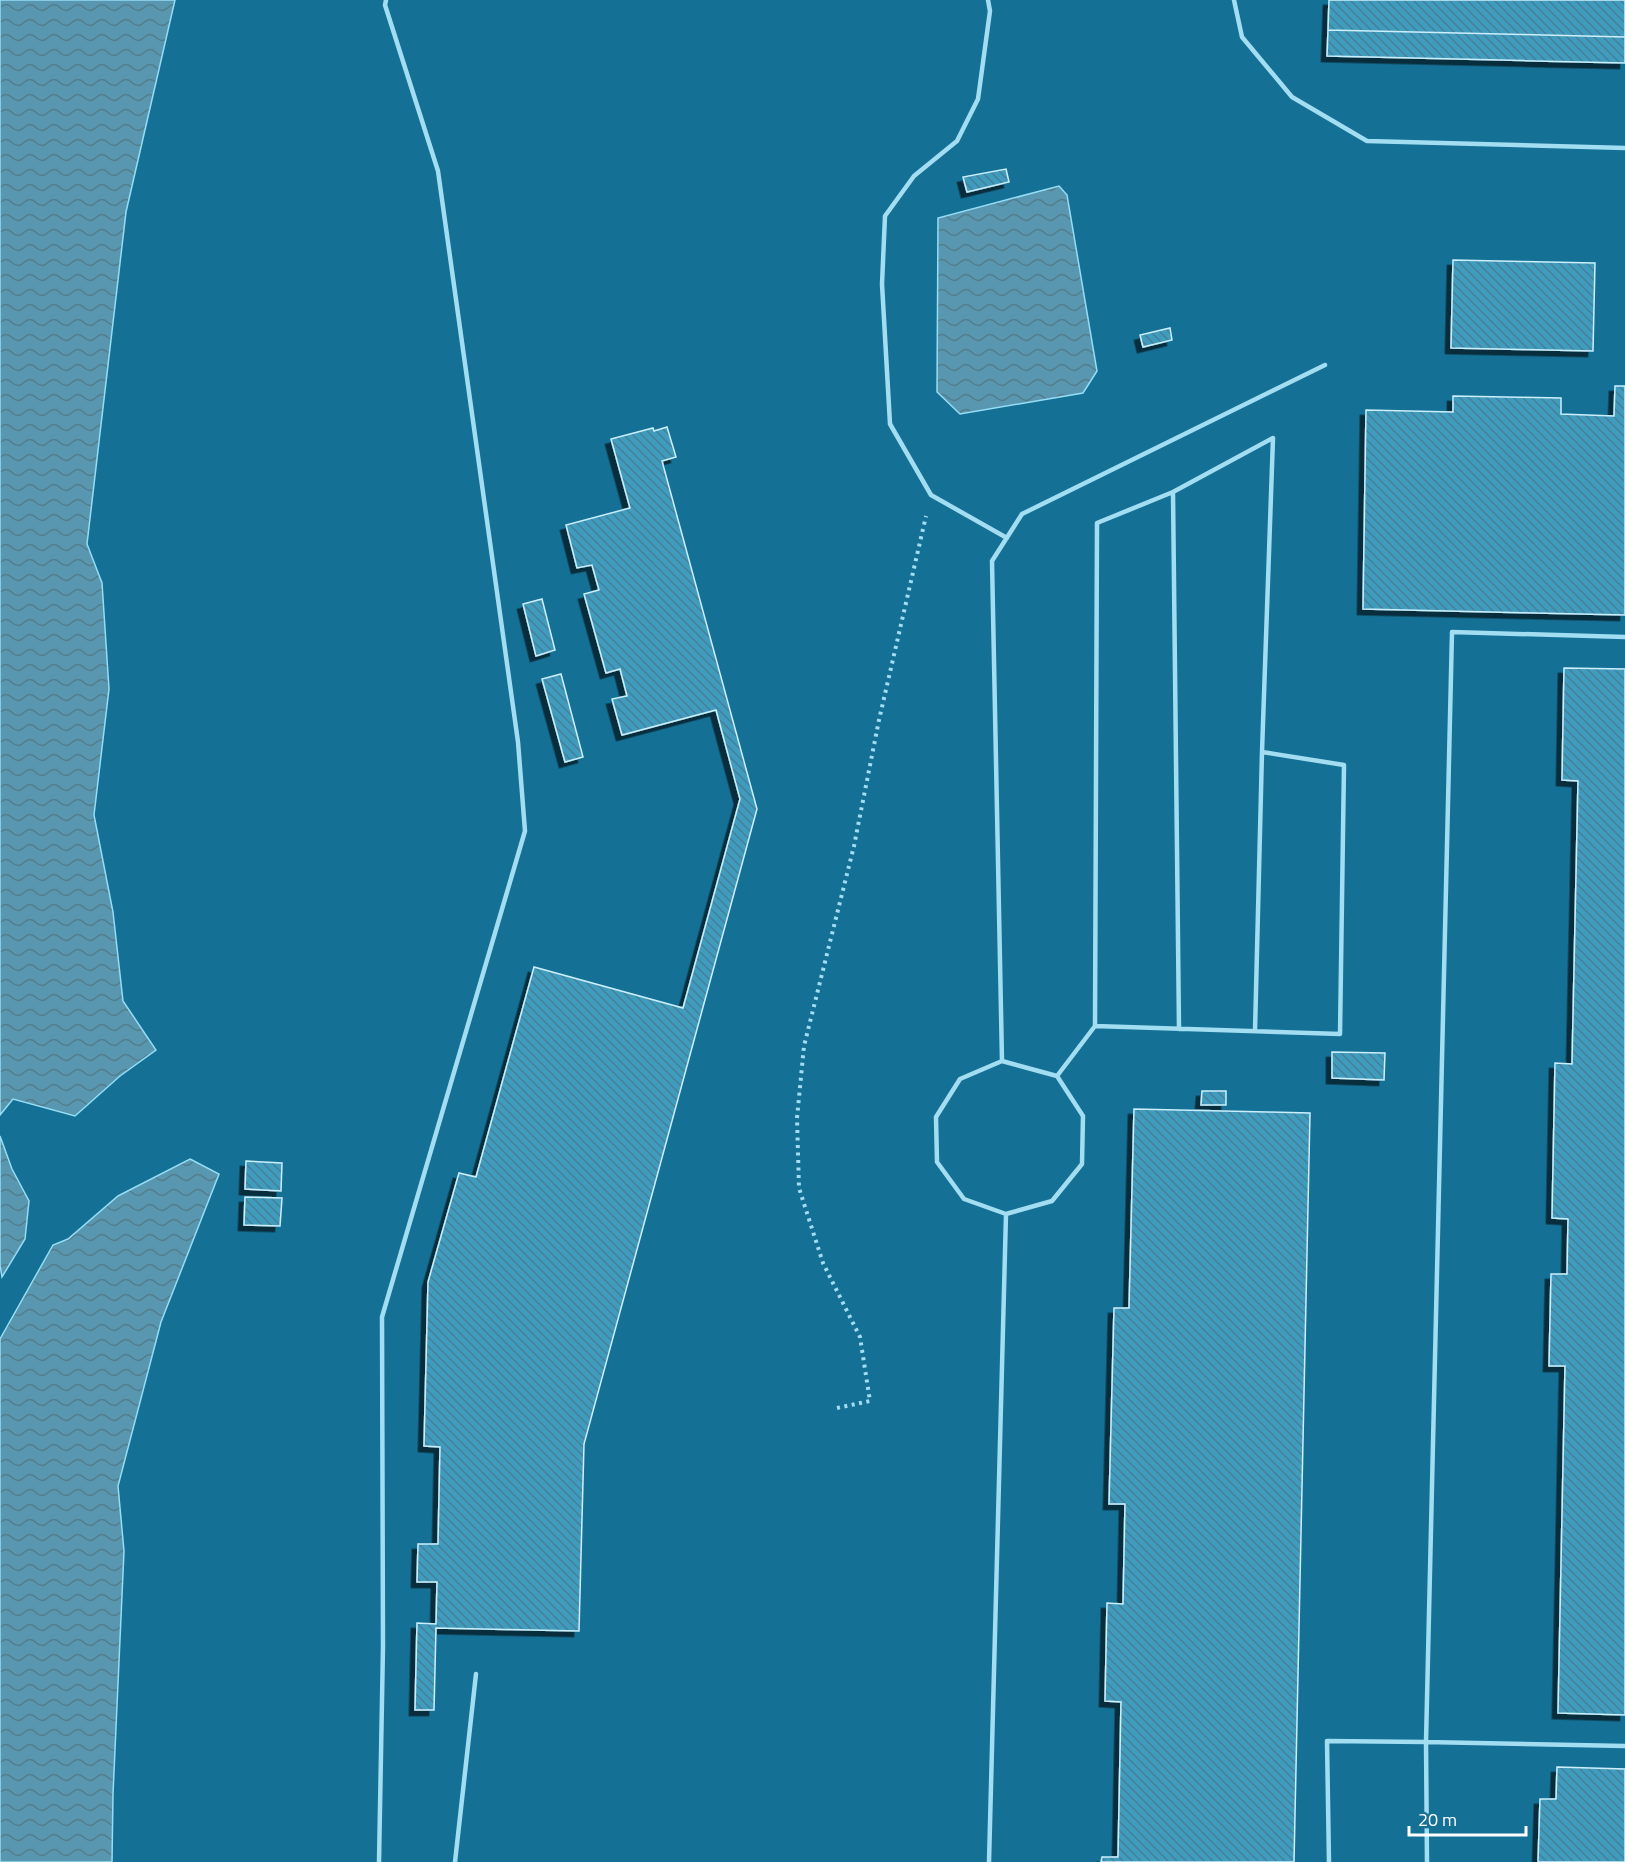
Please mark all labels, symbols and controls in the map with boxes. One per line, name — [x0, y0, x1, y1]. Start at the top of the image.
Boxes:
scale bar — [1409, 1799, 1526, 1837]
text: 20 m — [1418, 1806, 1457, 1833]

